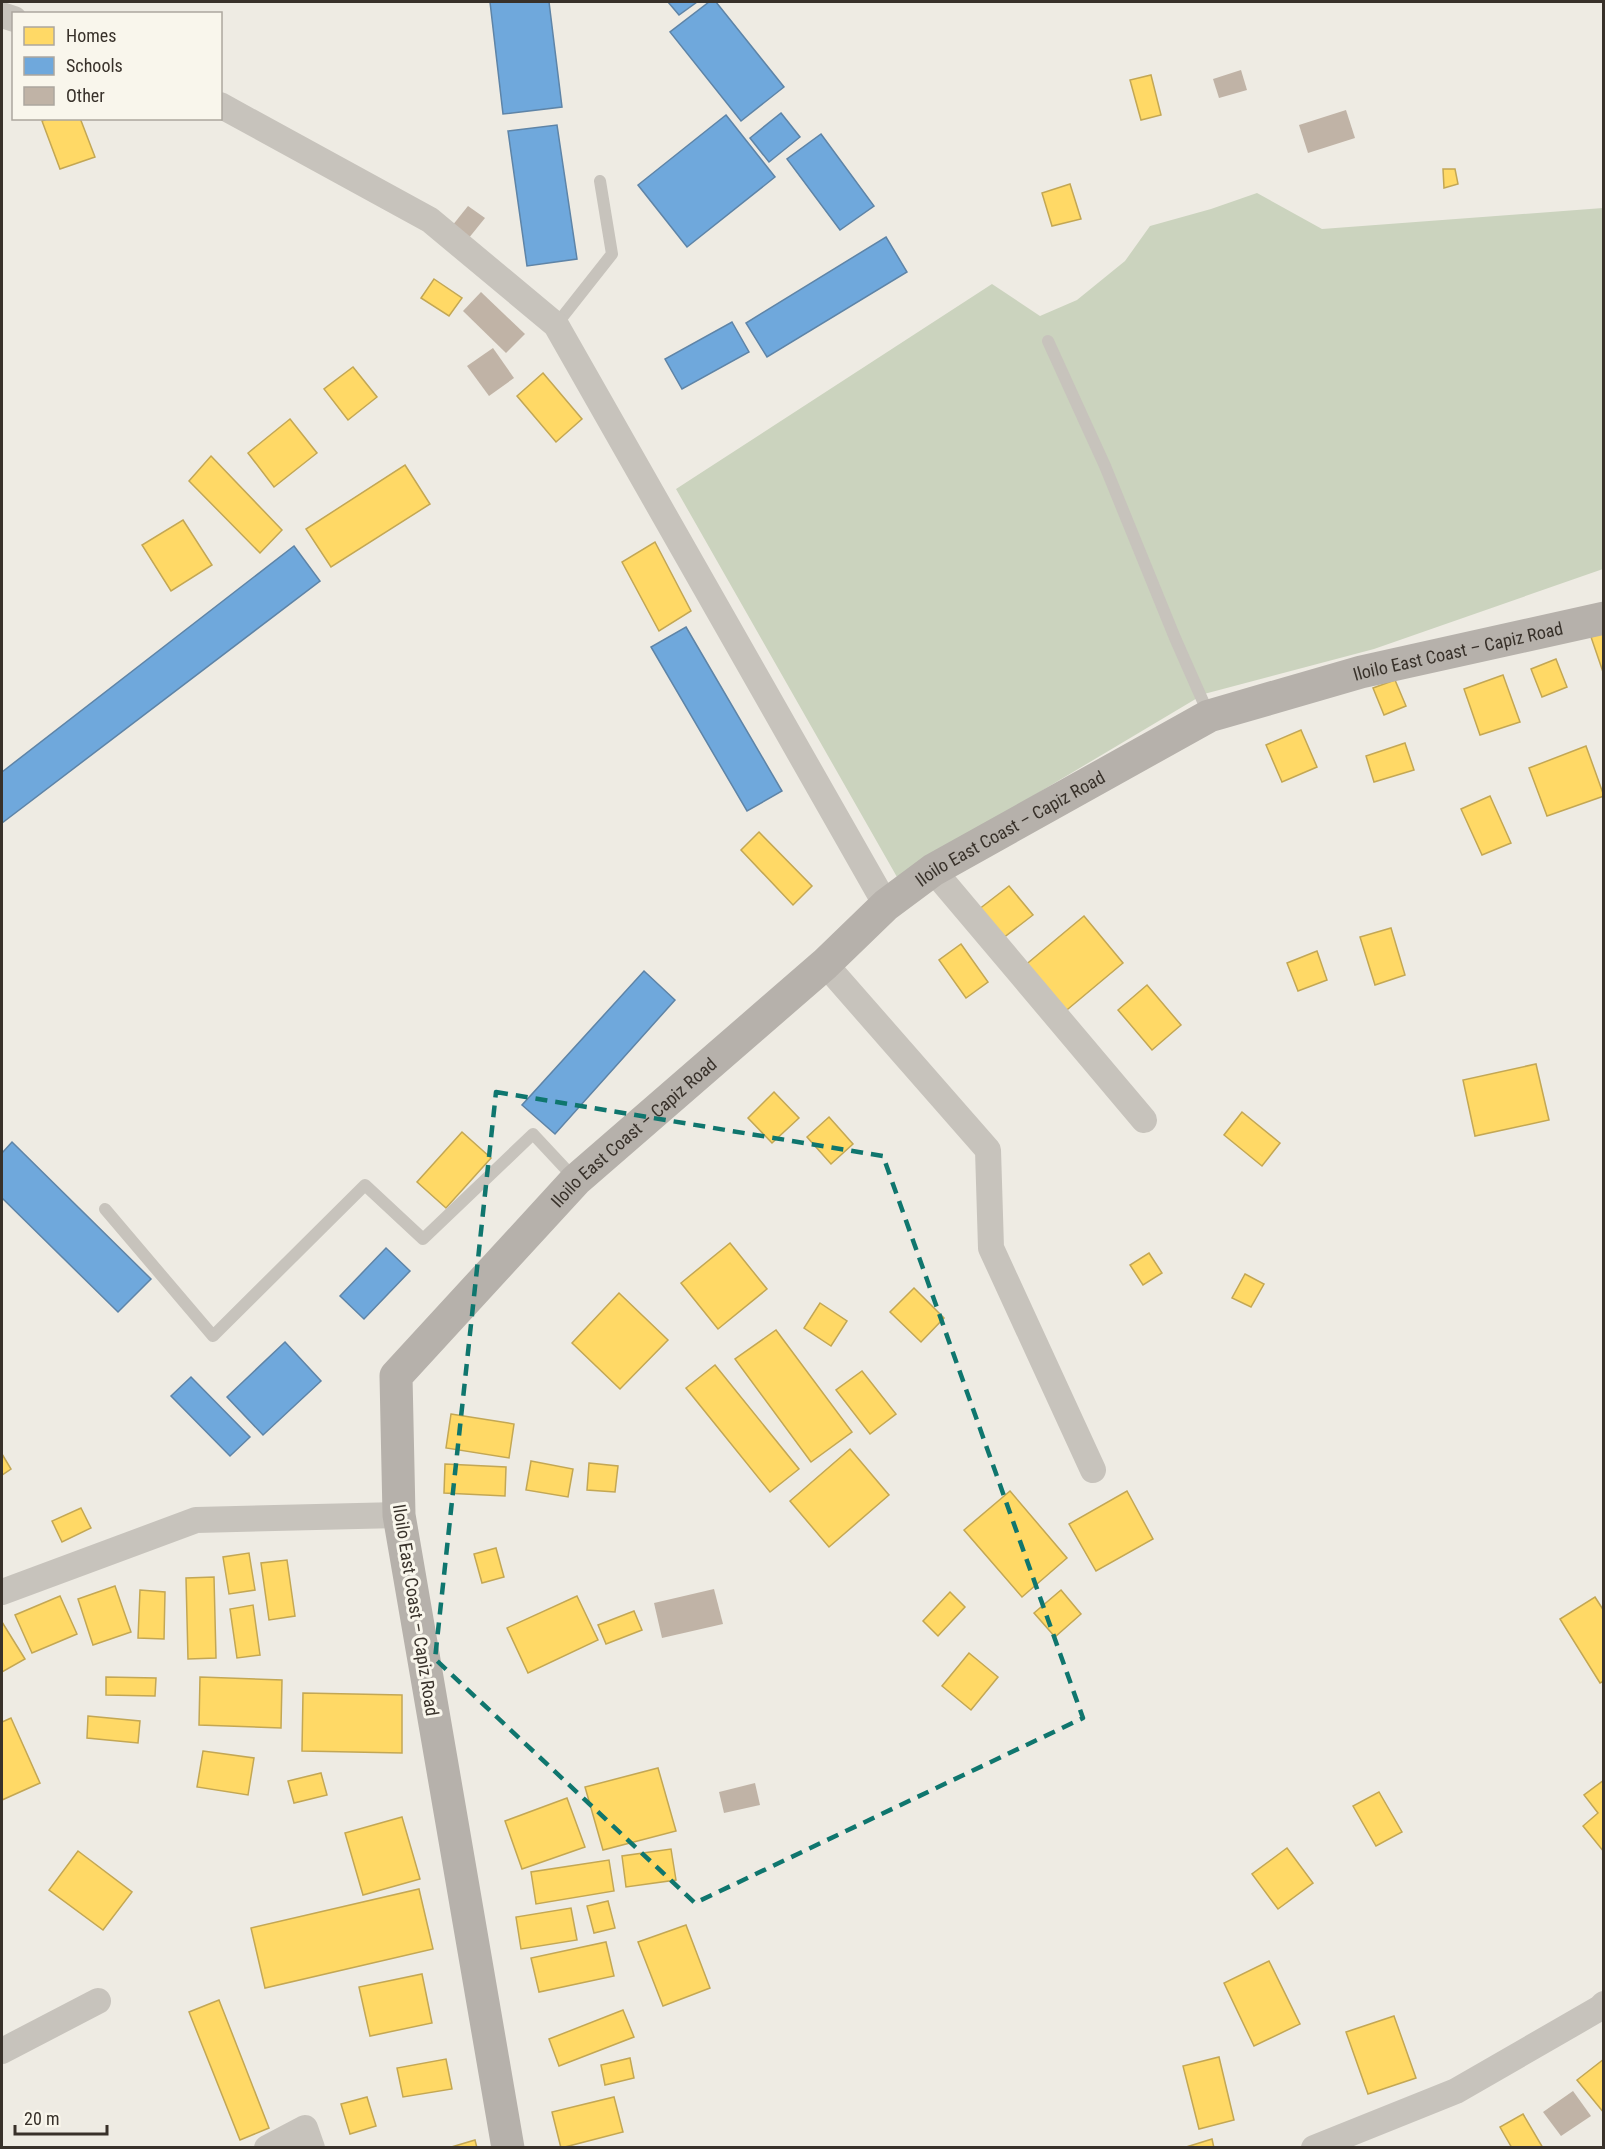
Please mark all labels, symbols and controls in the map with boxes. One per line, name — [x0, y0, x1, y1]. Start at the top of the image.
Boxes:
legend — [12, 12, 222, 120]
text: Homes — [66, 25, 116, 46]
text: Schools — [66, 55, 123, 76]
text: Other — [66, 85, 105, 106]
street label: Iloilo East Coast – Capiz Road — [1350, 617, 1565, 684]
street label: Iloilo East Coast – Capiz Road — [911, 766, 1108, 890]
street label: Iloilo East Coast – Capiz Road — [546, 1053, 720, 1211]
street label: Iloilo East Coast – Capiz Road — [389, 1503, 443, 1717]
scale bar — [15, 2098, 106, 2136]
text: 20 m — [24, 2108, 59, 2129]

